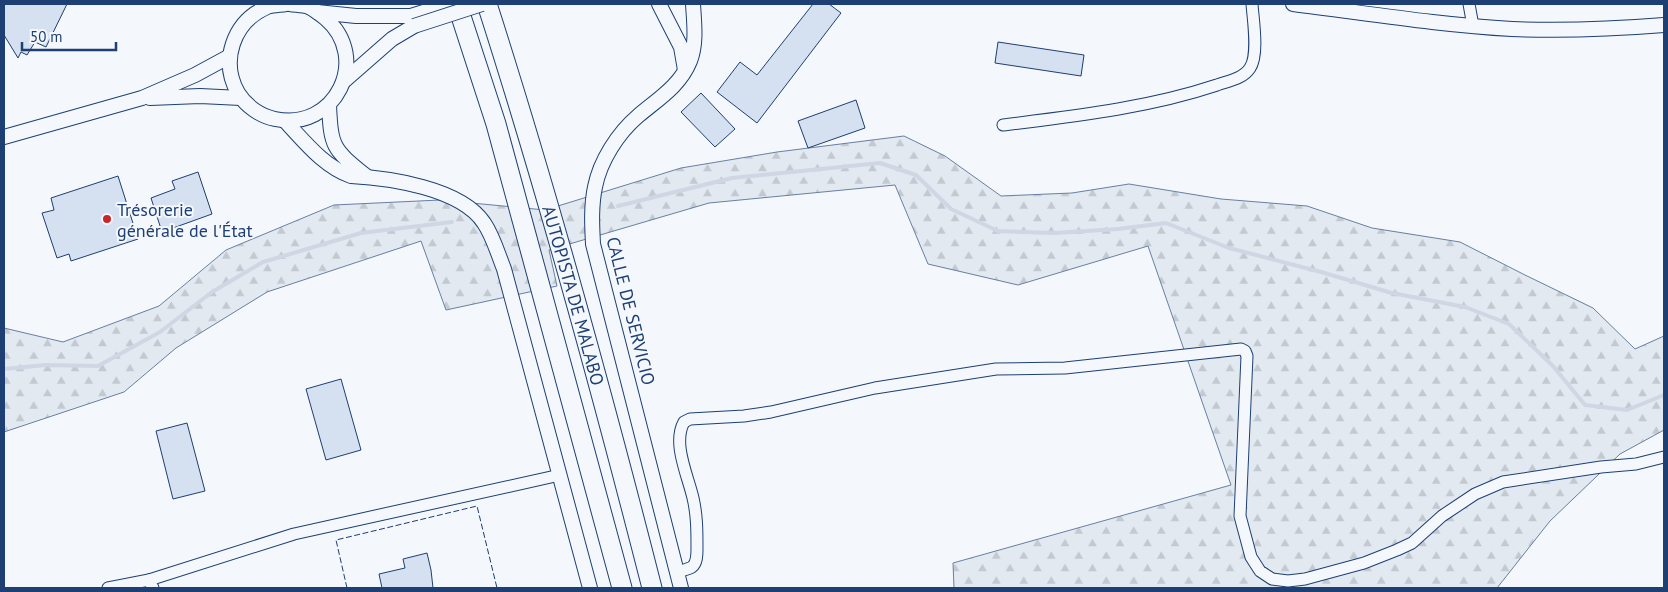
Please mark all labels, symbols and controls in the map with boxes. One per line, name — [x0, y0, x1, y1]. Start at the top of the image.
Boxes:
scale bar — [22, 20, 116, 52]
text: 50 m — [30, 27, 63, 46]
place label: Trésorerie générale de l'État — [117, 198, 253, 242]
street label: AUTOPISTA DE MALABO — [538, 203, 610, 388]
marker: Trésorerie générale de l'État — [101, 213, 113, 225]
street label: CALLE DE SERVICIO — [601, 235, 661, 387]

